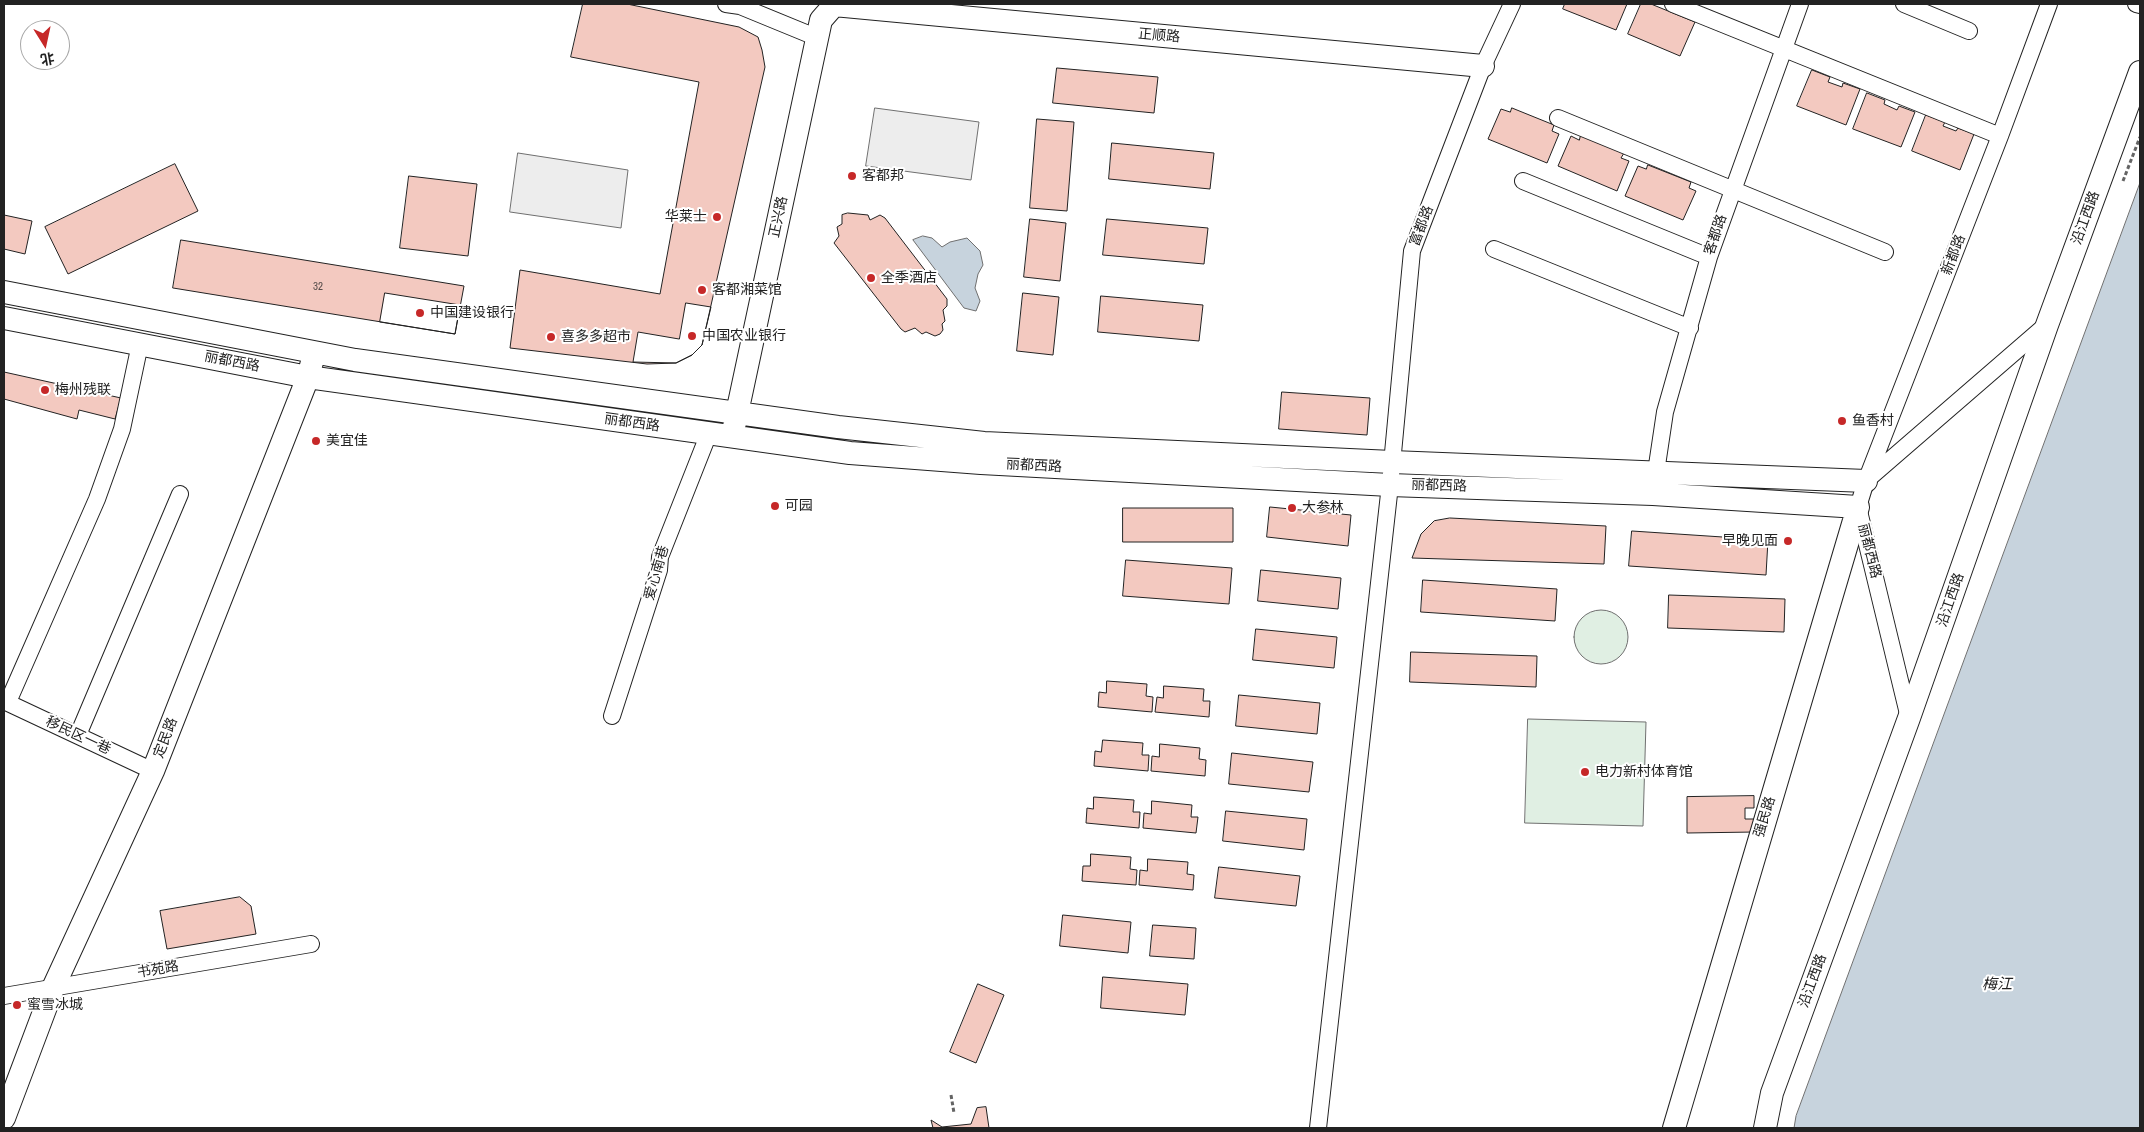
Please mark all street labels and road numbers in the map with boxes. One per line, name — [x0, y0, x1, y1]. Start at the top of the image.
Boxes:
street label: 正顺路 — [1137, 26, 1181, 46]
street label: 沿江西路 — [2069, 189, 2103, 247]
street label: 正兴路 — [766, 195, 792, 239]
street label: 富都路 — [1407, 203, 1437, 249]
street label: 客都路 — [1701, 212, 1731, 258]
street label: 新都路 — [1939, 232, 1969, 278]
street label: 丽都西路 — [203, 348, 261, 376]
street label: 丽都西路 — [603, 411, 661, 435]
street label: 丽都西路 — [1006, 456, 1062, 476]
street label: 丽都西路 — [1411, 477, 1467, 495]
street label: 丽都西路 — [1854, 522, 1884, 580]
street label: 爱心南巷 — [641, 544, 673, 602]
street label: 沿江西路 — [1934, 571, 1968, 629]
street label: 移民区一巷 — [43, 714, 113, 758]
street label: 定民路 — [151, 715, 181, 761]
street label: 强民路 — [1751, 794, 1779, 840]
street label: 沿江西路 — [1796, 952, 1830, 1010]
street label: 书苑路 — [136, 958, 180, 982]

